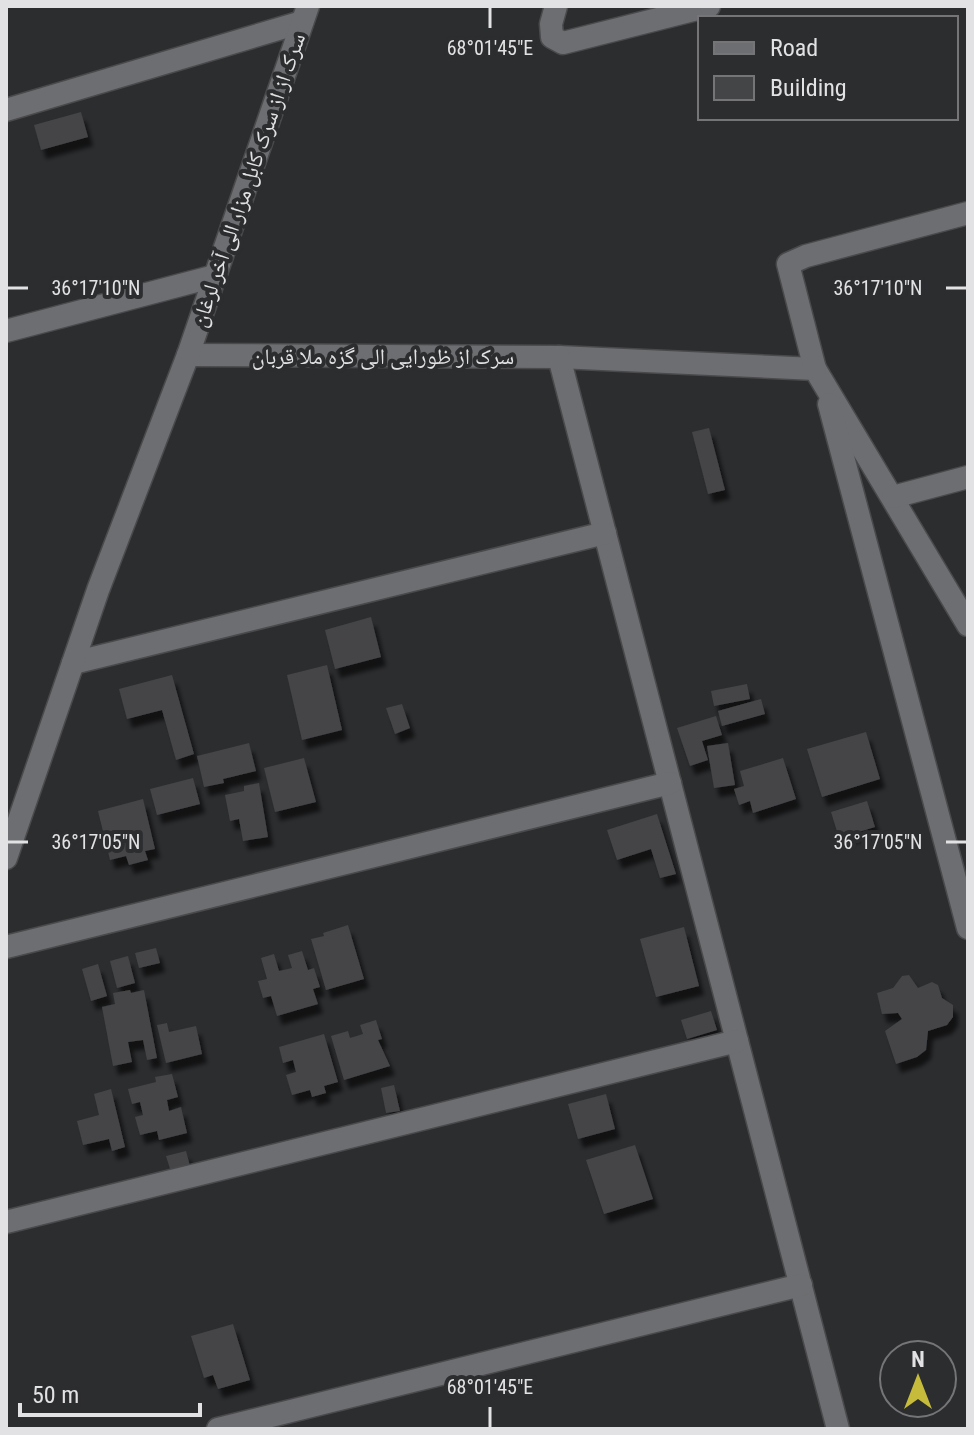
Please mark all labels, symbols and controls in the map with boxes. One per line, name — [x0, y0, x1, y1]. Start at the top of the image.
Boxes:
legend — [698, 16, 958, 120]
street label: سرک از از سرک کابل مزار الی آخر لرغان — [186, 30, 311, 330]
text: Road — [770, 34, 818, 62]
text: 68°01'45"E — [447, 36, 533, 60]
text: Building — [770, 74, 847, 102]
text: 36°17'10"N — [51, 276, 141, 300]
text: 36°17'10"N — [833, 276, 923, 300]
street label: سرک از ظورایی الی گزه ملا قربان — [252, 344, 514, 370]
text: 36°17'05"N — [51, 830, 141, 854]
text: 36°17'05"N — [833, 830, 923, 854]
north arrow — [878, 1339, 958, 1419]
text: N — [911, 1347, 925, 1372]
scale bar — [20, 1367, 200, 1417]
text: 68°01'45"E — [447, 1375, 533, 1399]
text: 50 m — [32, 1381, 79, 1409]

